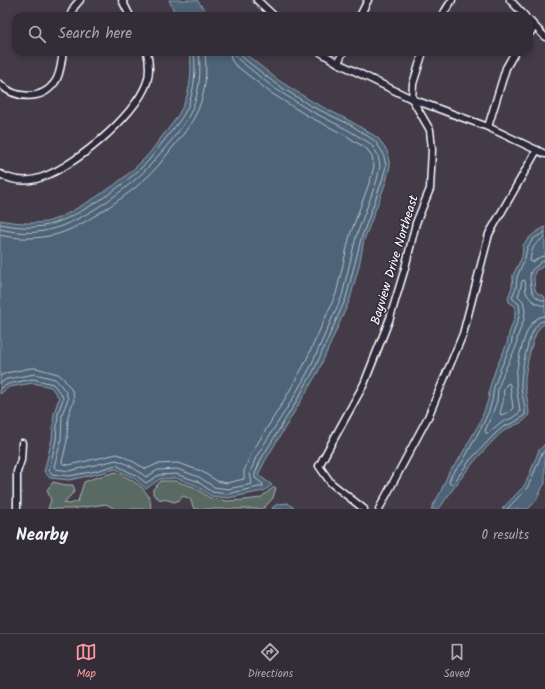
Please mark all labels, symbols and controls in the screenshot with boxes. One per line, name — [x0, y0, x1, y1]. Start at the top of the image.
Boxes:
search box — [12, 12, 533, 56]
text: Search here — [58, 22, 132, 46]
icon: search — [26, 23, 48, 45]
street label: Bayview Drive Northeast — [365, 192, 425, 327]
text: Nearby — [16, 522, 68, 549]
text: 0 results — [482, 525, 529, 546]
tab: Map — [75, 641, 97, 683]
tab: Directions — [248, 641, 293, 683]
tab: Saved — [444, 641, 470, 683]

